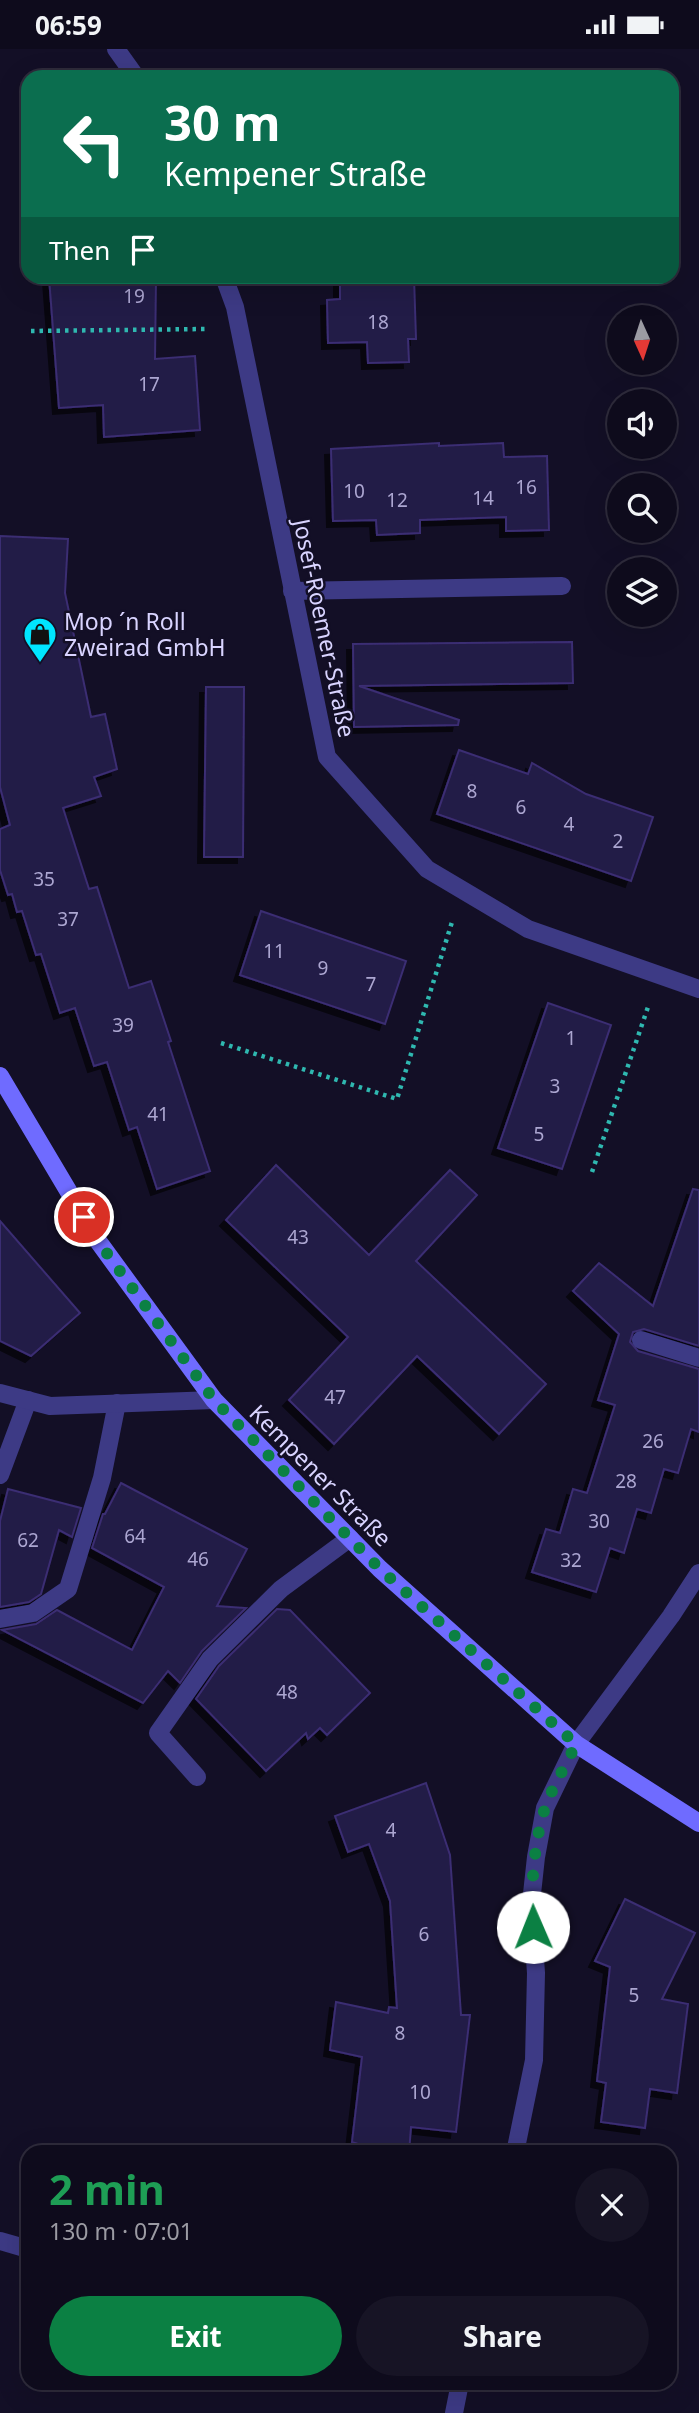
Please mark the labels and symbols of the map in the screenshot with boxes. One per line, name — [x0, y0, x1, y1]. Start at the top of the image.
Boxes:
house number: 19 — [123, 283, 145, 309]
north arrow — [607, 305, 677, 375]
house number: 18 — [367, 309, 389, 335]
house number: 17 — [138, 371, 160, 397]
house number: 16 — [515, 474, 537, 500]
house number: 10 — [343, 478, 365, 504]
house number: 14 — [472, 485, 494, 511]
house number: 12 — [386, 487, 408, 513]
street label: Josef-Roemer-Straße — [286, 514, 364, 740]
place label: Mop ´n Roll Zweirad GmbH — [64, 605, 226, 663]
shop icon: Mop ´n Roll Zweirad GmbH — [21, 615, 59, 664]
house number: 8 — [467, 778, 477, 804]
house number: 6 — [516, 794, 526, 820]
house number: 4 — [564, 811, 575, 837]
house number: 2 — [613, 828, 623, 854]
house number: 35 — [33, 866, 55, 892]
house number: 37 — [57, 906, 79, 932]
house number: 11 — [263, 938, 285, 964]
house number: 9 — [318, 955, 328, 981]
house number: 7 — [366, 971, 376, 997]
house number: 39 — [112, 1012, 134, 1038]
house number: 1 — [566, 1025, 576, 1051]
house number: 3 — [550, 1073, 560, 1099]
house number: 41 — [147, 1101, 169, 1127]
house number: 5 — [534, 1121, 544, 1147]
pin — [54, 1187, 114, 1247]
house number: 43 — [287, 1224, 309, 1250]
house number: 47 — [324, 1384, 346, 1410]
street label: Kempener Straße — [243, 1397, 399, 1553]
house number: 26 — [642, 1428, 664, 1454]
house number: 28 — [615, 1468, 637, 1494]
house number: 30 — [588, 1508, 610, 1534]
house number: 64 — [124, 1523, 146, 1549]
house number: 62 — [17, 1527, 39, 1553]
house number: 46 — [187, 1546, 209, 1572]
house number: 32 — [560, 1547, 582, 1573]
house number: 48 — [276, 1679, 298, 1705]
house number: 4 — [386, 1817, 397, 1843]
position arrow — [496, 1890, 570, 1964]
house number: 6 — [419, 1921, 429, 1947]
house number: 5 — [629, 1982, 639, 2008]
house number: 8 — [395, 2020, 405, 2046]
house number: 10 — [409, 2079, 431, 2105]

